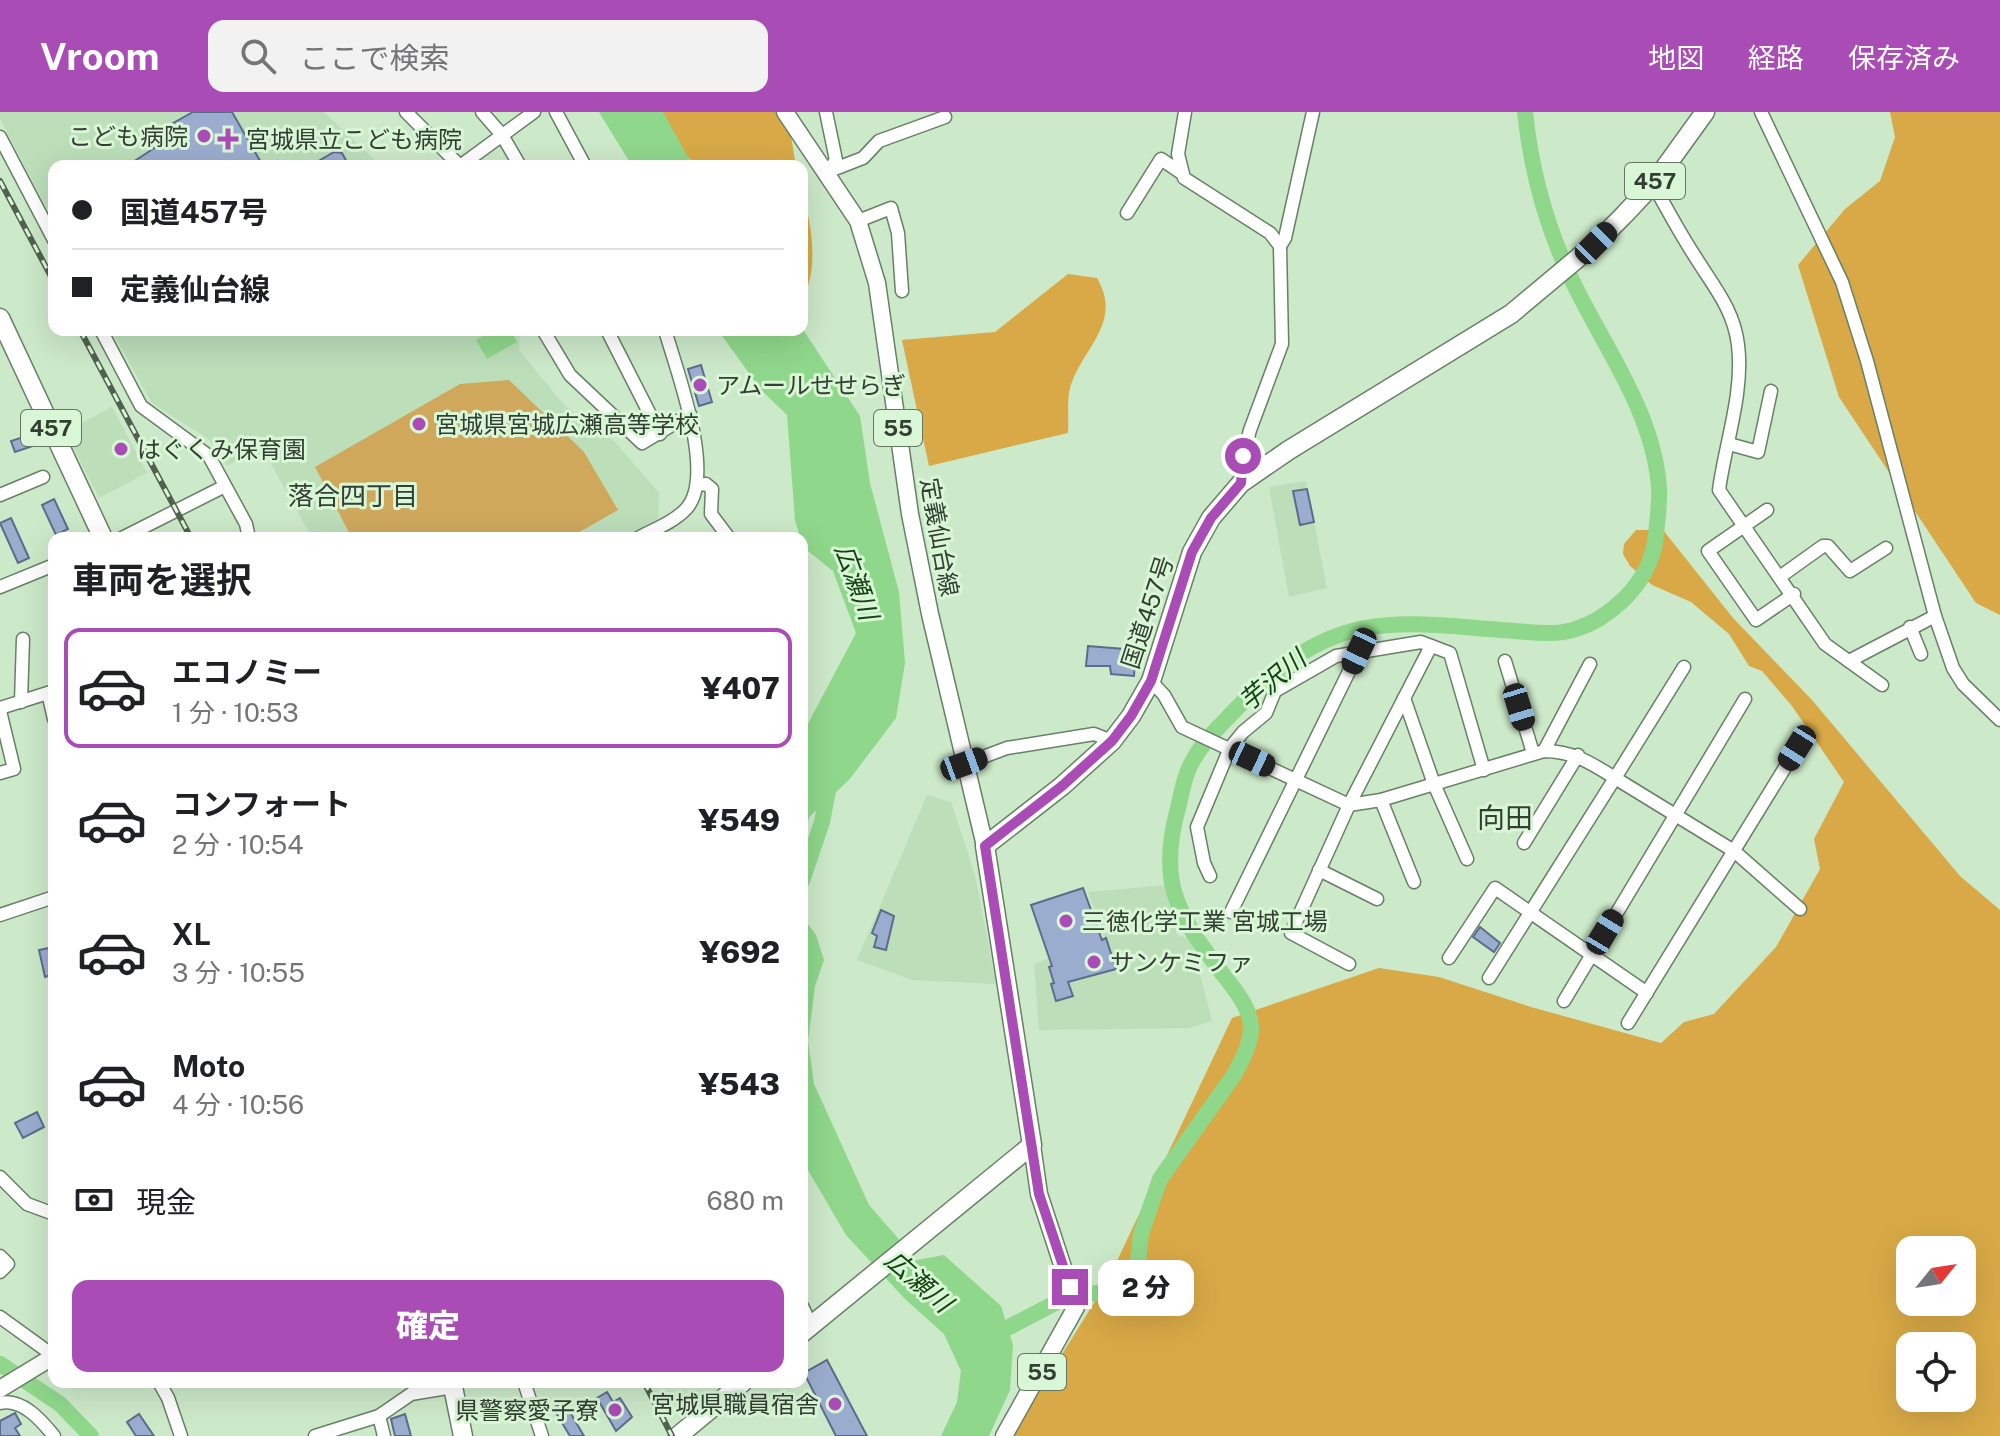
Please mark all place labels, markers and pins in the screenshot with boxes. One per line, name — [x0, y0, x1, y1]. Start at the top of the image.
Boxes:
place label: こども病院 — [68, 122, 188, 150]
place label: 宮城県立こども病院 — [246, 125, 462, 153]
marker: こども病院 — [195, 127, 213, 145]
marker: 宮城県立こども病院 — [217, 128, 239, 150]
place label: アムールせせらぎ — [716, 371, 906, 399]
marker: アムールせせらぎ — [691, 376, 709, 394]
place label: 宮城県宮城広瀬高等学校 — [435, 410, 699, 438]
marker: 宮城県宮城広瀬高等学校 — [410, 415, 428, 433]
place label: はぐくみ保育園 — [137, 435, 306, 463]
marker: はぐくみ保育園 — [112, 440, 130, 458]
place label: 三徳化学工業 宮城工場 — [1082, 907, 1328, 935]
marker: 三徳化学工業 宮城工場 — [1057, 912, 1075, 930]
place label: サンケミファ — [1110, 948, 1253, 976]
marker: サンケミファ — [1085, 953, 1103, 971]
place label: 宮城県職員宿舎 — [651, 1390, 819, 1418]
marker: 宮城県職員宿舎 — [826, 1395, 844, 1413]
place label: 県警察愛子寮 — [455, 1396, 599, 1424]
marker: 県警察愛子寮 — [606, 1401, 624, 1419]

